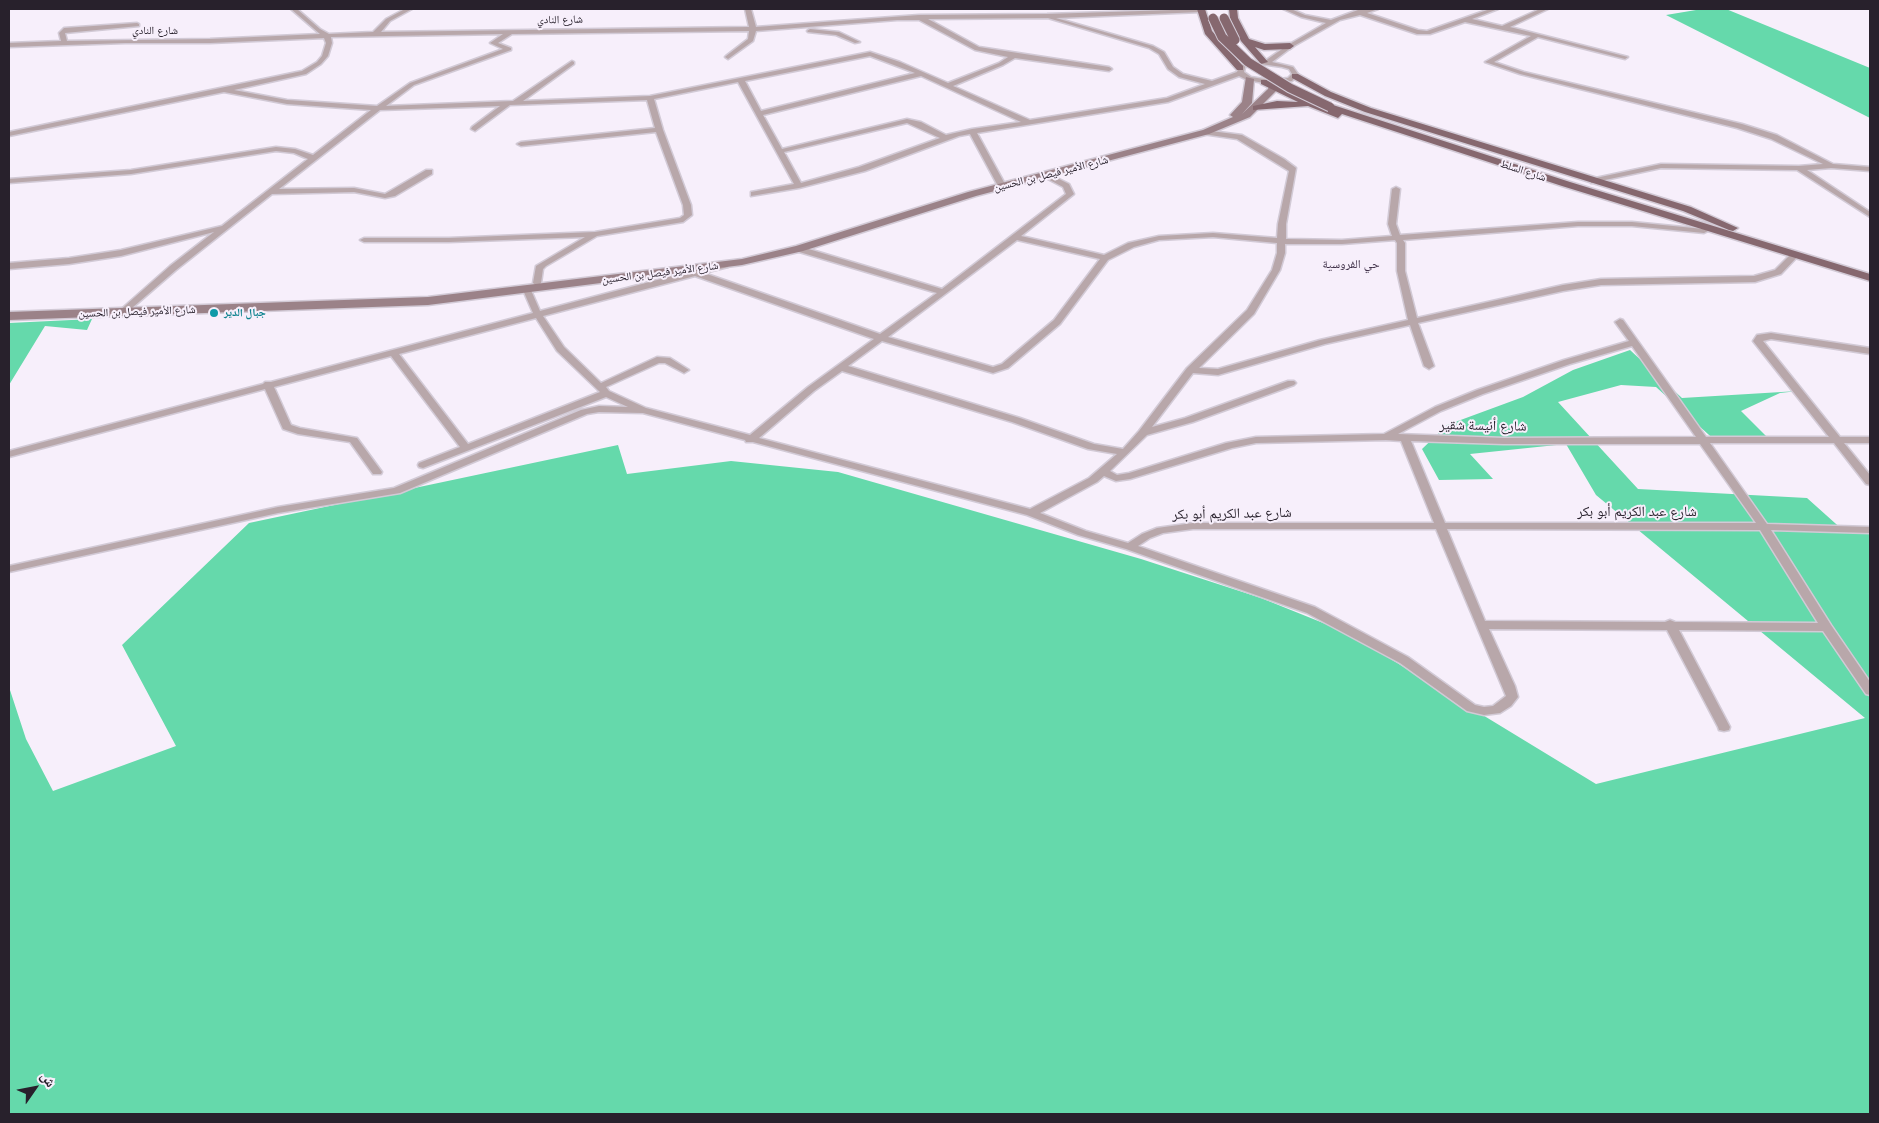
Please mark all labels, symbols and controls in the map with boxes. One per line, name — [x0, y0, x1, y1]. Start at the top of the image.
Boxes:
street label: شارع النادي — [537, 13, 583, 27]
street label: شارع النادي — [132, 24, 178, 38]
street label: شارع الأمير فيصل بن الحسين — [992, 153, 1110, 195]
street label: شارع السلط — [1498, 157, 1548, 185]
district label: حي الفروسية — [1322, 258, 1380, 272]
street label: شارع الأمير فيصل بن الحسين — [601, 259, 719, 287]
street label: شارع الأمير فيصل بن الحسين — [78, 303, 196, 321]
place label: جبال الدير — [224, 306, 266, 320]
marker: جبال الدير — [208, 307, 220, 319]
street label: شارع أنيسة شقير — [1439, 417, 1527, 435]
street label: شارع عبد الكريم أبو بكر — [1577, 504, 1697, 520]
street label: شارع عبد الكريم أبو بكر — [1172, 505, 1292, 523]
north arrow — [10, 1063, 60, 1113]
text: ش — [37, 1069, 59, 1090]

